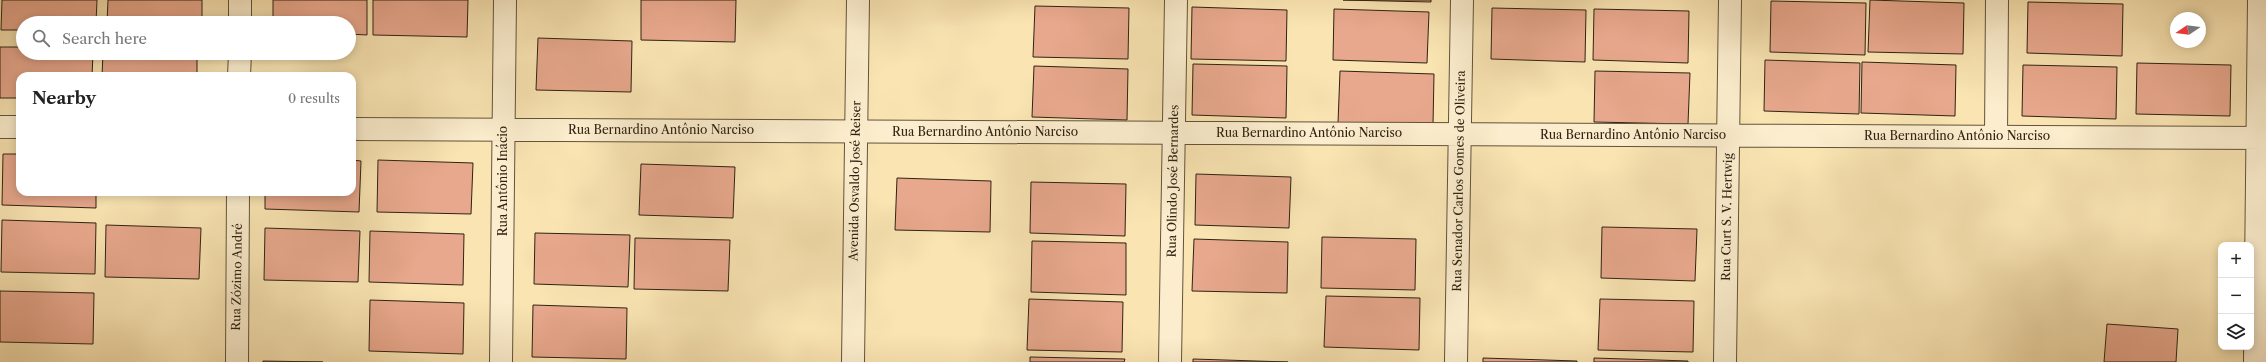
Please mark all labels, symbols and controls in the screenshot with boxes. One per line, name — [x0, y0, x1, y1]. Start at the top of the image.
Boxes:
north arrow — [2170, 12, 2206, 48]
search box — [16, 16, 356, 60]
icon: search — [30, 27, 52, 49]
text: Search here — [62, 29, 147, 48]
street label: Rua Senador Carlos Gomes de Oliveira — [1449, 70, 1468, 292]
text: Nearby — [32, 88, 96, 108]
text: 0 results — [288, 90, 340, 106]
street label: Avenida Osvaldo José Reiser — [846, 101, 863, 262]
street label: Rua Olindo José Bernardes — [1164, 104, 1181, 257]
street label: Rua Bernardino Antônio Narciso — [568, 122, 754, 137]
street label: Rua Bernardino Antônio Narciso — [892, 124, 1078, 139]
street label: Rua Bernardino Antônio Narciso — [1216, 125, 1402, 140]
street label: Rua Antônio Inácio — [495, 126, 510, 236]
street label: Rua Bernardino Antônio Narciso — [1540, 127, 1726, 142]
street label: Rua Bernardino Antônio Narciso — [1864, 128, 2050, 143]
street label: Rua Curt S. V. Hertwig — [1718, 152, 1735, 281]
street label: Rua Zózimo André — [228, 223, 245, 331]
map controls — [2218, 242, 2254, 350]
button: + — [2218, 242, 2254, 278]
button: − — [2218, 278, 2254, 314]
button: layers — [2218, 314, 2254, 350]

